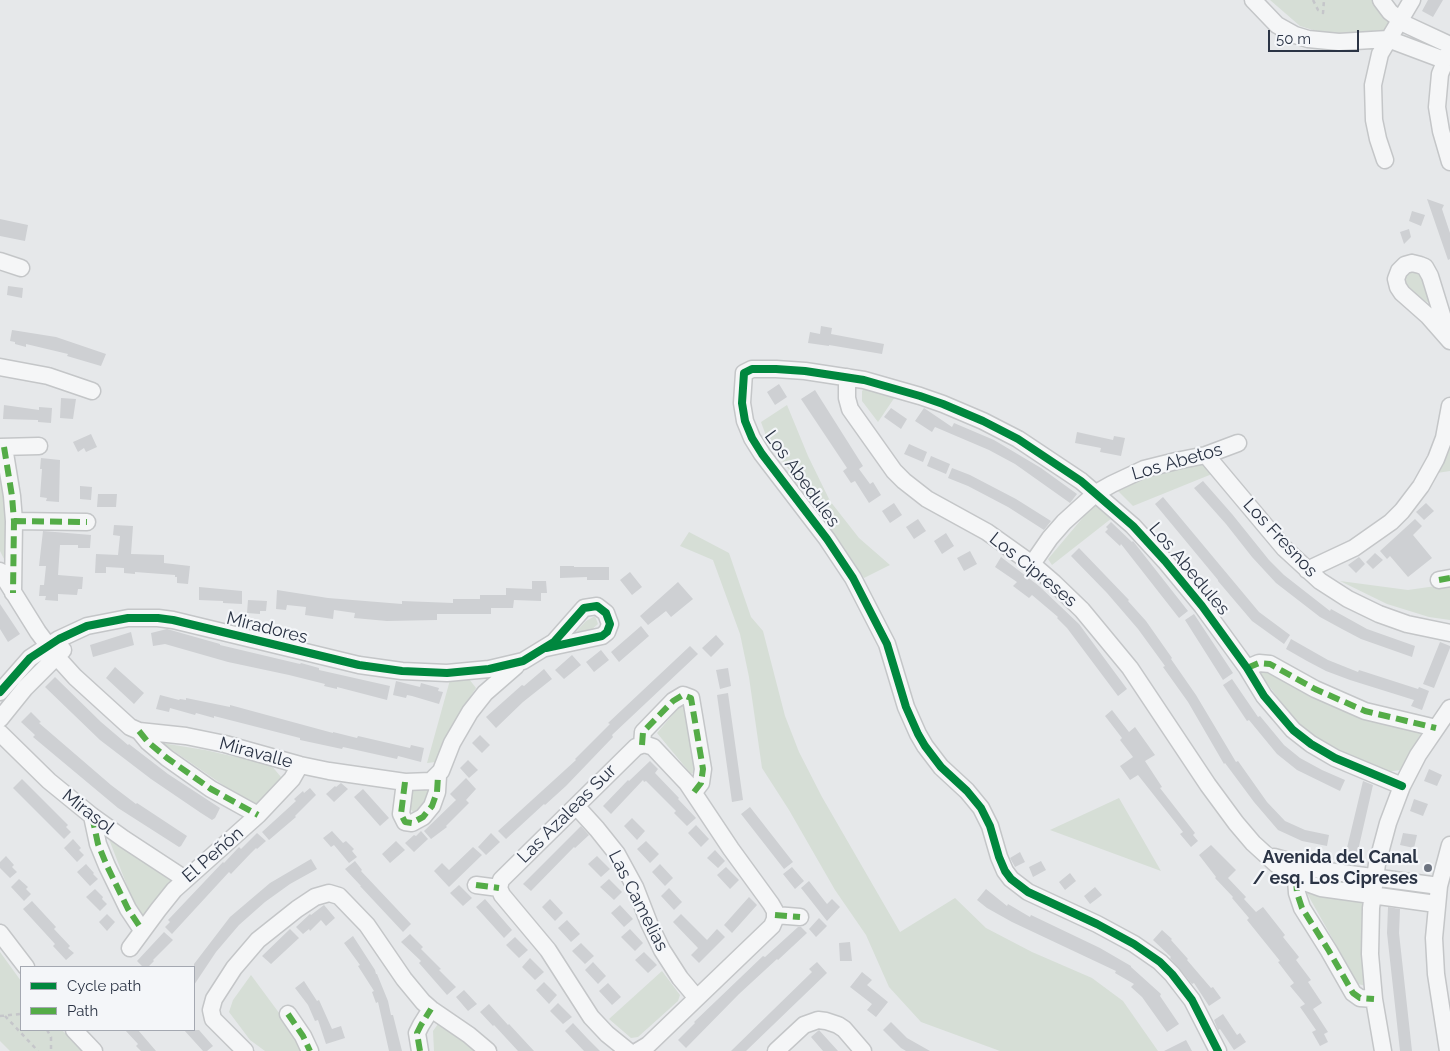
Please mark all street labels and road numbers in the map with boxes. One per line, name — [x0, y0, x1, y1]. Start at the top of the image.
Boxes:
street label: Los Abedules — [760, 426, 844, 532]
street label: Los Abetos — [1129, 439, 1225, 485]
street label: Los Fresnos — [1238, 494, 1322, 582]
street label: Los Abedules — [1144, 518, 1234, 620]
street label: Los Cipreses — [985, 528, 1081, 612]
street label: Miradores — [224, 607, 310, 649]
street label: Miravalle — [217, 733, 295, 773]
street label: Las Azaleas Sur — [513, 760, 621, 868]
street label: Mirasol — [58, 785, 118, 839]
street label: El Peñón — [178, 823, 248, 887]
street label: Las Camelias — [603, 847, 673, 955]

